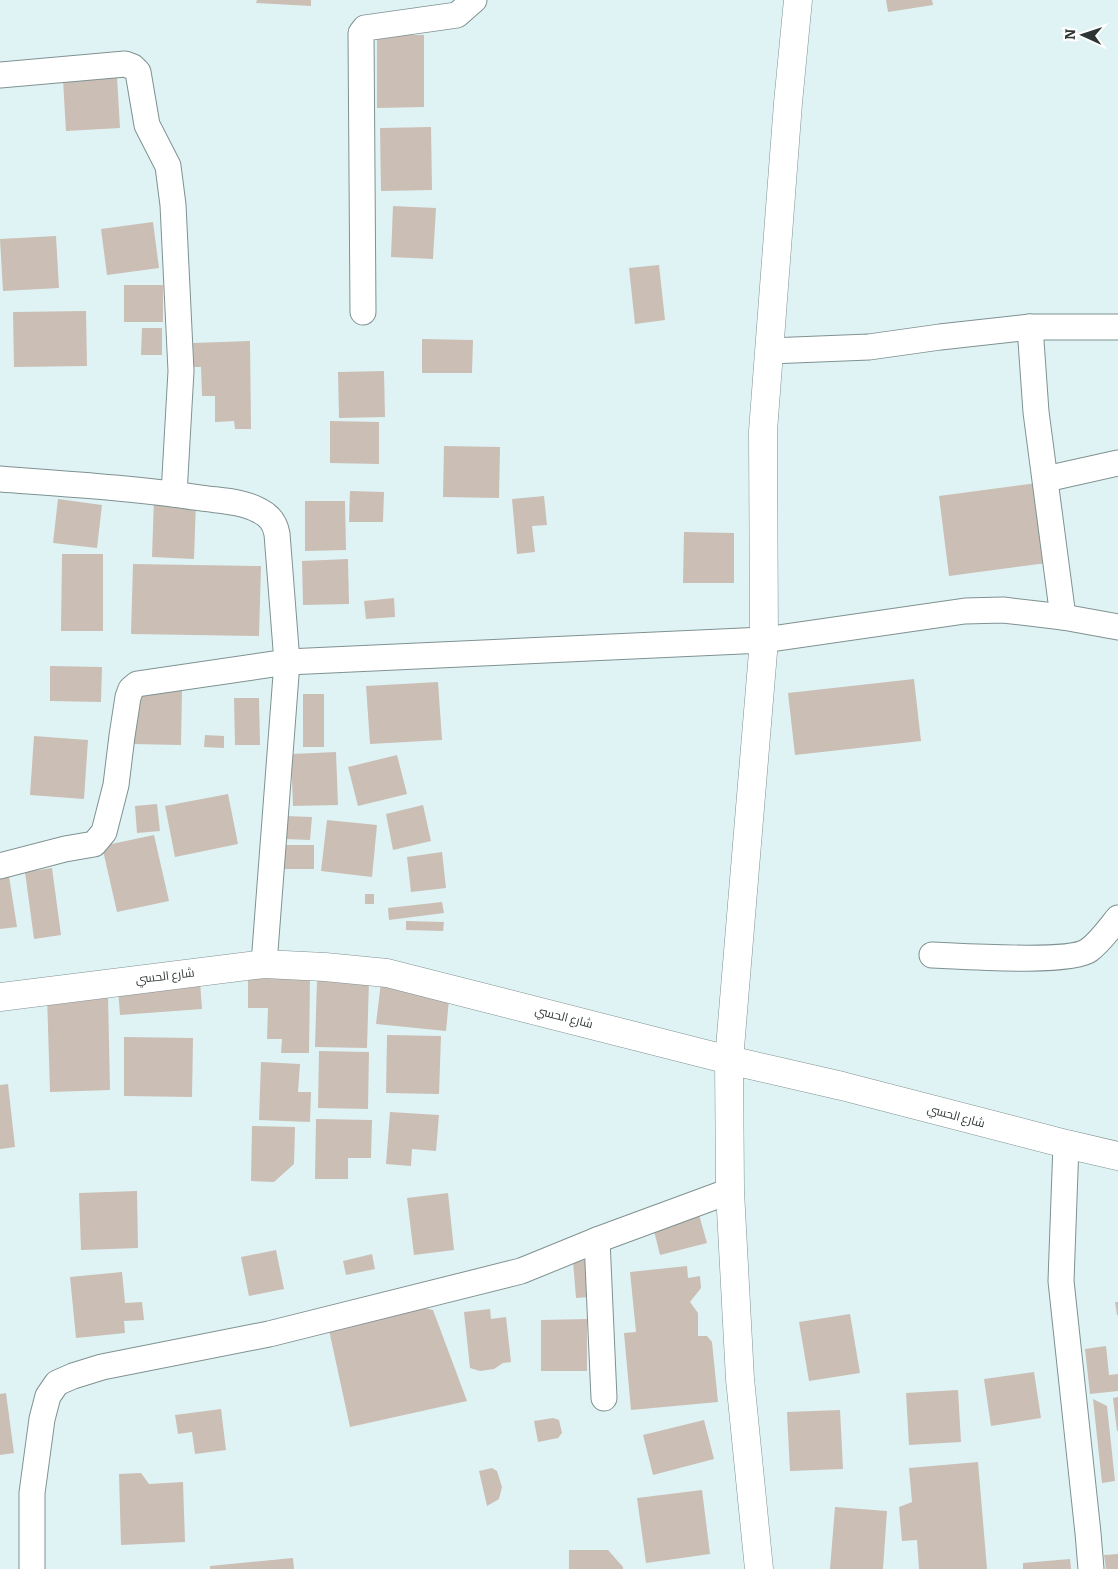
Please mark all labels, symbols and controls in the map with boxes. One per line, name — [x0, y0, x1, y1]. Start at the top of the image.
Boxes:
north arrow — [1058, 10, 1108, 60]
text: N — [1062, 28, 1079, 40]
street label: شارع الحسي — [135, 965, 196, 990]
street label: شارع الحسي — [533, 1003, 594, 1034]
street label: شارع الحسي — [925, 1102, 986, 1133]

